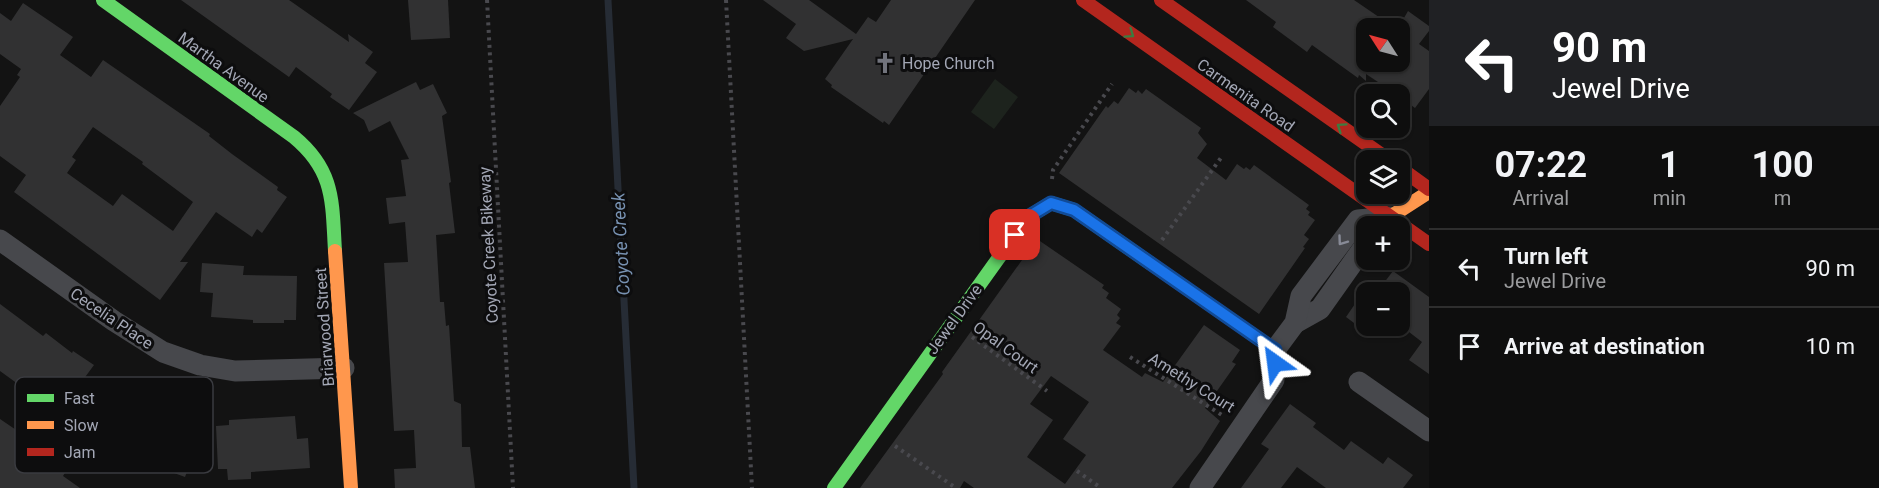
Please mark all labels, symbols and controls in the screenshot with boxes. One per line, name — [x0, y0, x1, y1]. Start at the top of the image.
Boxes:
north arrow — [1356, 18, 1410, 72]
map controls — [1356, 18, 1410, 336]
text: 90 m — [1552, 23, 1647, 72]
icon: left — [1453, 24, 1531, 102]
one-way arrow — [1124, 27, 1135, 38]
street label: Martha Avenue — [175, 28, 273, 107]
church icon: Hope Church — [873, 51, 897, 75]
place label: Hope Church — [902, 54, 994, 73]
street label: Carmenita Road — [1193, 55, 1298, 136]
text: Jewel Drive — [1552, 73, 1690, 105]
button: search — [1356, 84, 1410, 138]
one-way arrow — [1337, 123, 1348, 134]
text: 07:22 — [1494, 144, 1587, 186]
text: 1 — [1659, 144, 1680, 186]
text: 100 — [1752, 144, 1814, 186]
button: layers — [1356, 150, 1410, 204]
street label: Coyote Creek Bikeway — [475, 166, 502, 324]
text: Arrival — [1512, 186, 1569, 210]
text: min — [1653, 186, 1686, 210]
text: m — [1774, 186, 1791, 210]
water label: Coyote Creek — [607, 191, 634, 296]
pin — [989, 209, 1040, 260]
button: + — [1356, 216, 1410, 270]
icon: arrive — [998, 218, 1031, 251]
one-way arrow — [1338, 234, 1349, 245]
text: Turn left — [1504, 244, 1588, 269]
icon: left — [1453, 252, 1486, 285]
text: 90 m — [1806, 256, 1855, 281]
street label: Briarwood Street — [311, 267, 338, 387]
text: Jewel Drive — [1504, 269, 1606, 293]
street label: Jewel Drive — [923, 281, 986, 358]
button: − — [1356, 282, 1410, 336]
street label: Cecelia Place — [67, 284, 157, 353]
street label: Opal Court — [969, 317, 1042, 377]
icon: arrive — [1453, 330, 1486, 363]
position arrow — [1243, 331, 1307, 395]
text: Arrive at destination — [1504, 334, 1705, 359]
text: 10 m — [1806, 334, 1855, 359]
street label: Amethy Court — [1145, 348, 1238, 416]
legend — [15, 377, 213, 473]
text: Fast — [64, 389, 95, 408]
text: Slow — [64, 416, 99, 435]
text: Jam — [64, 443, 96, 462]

